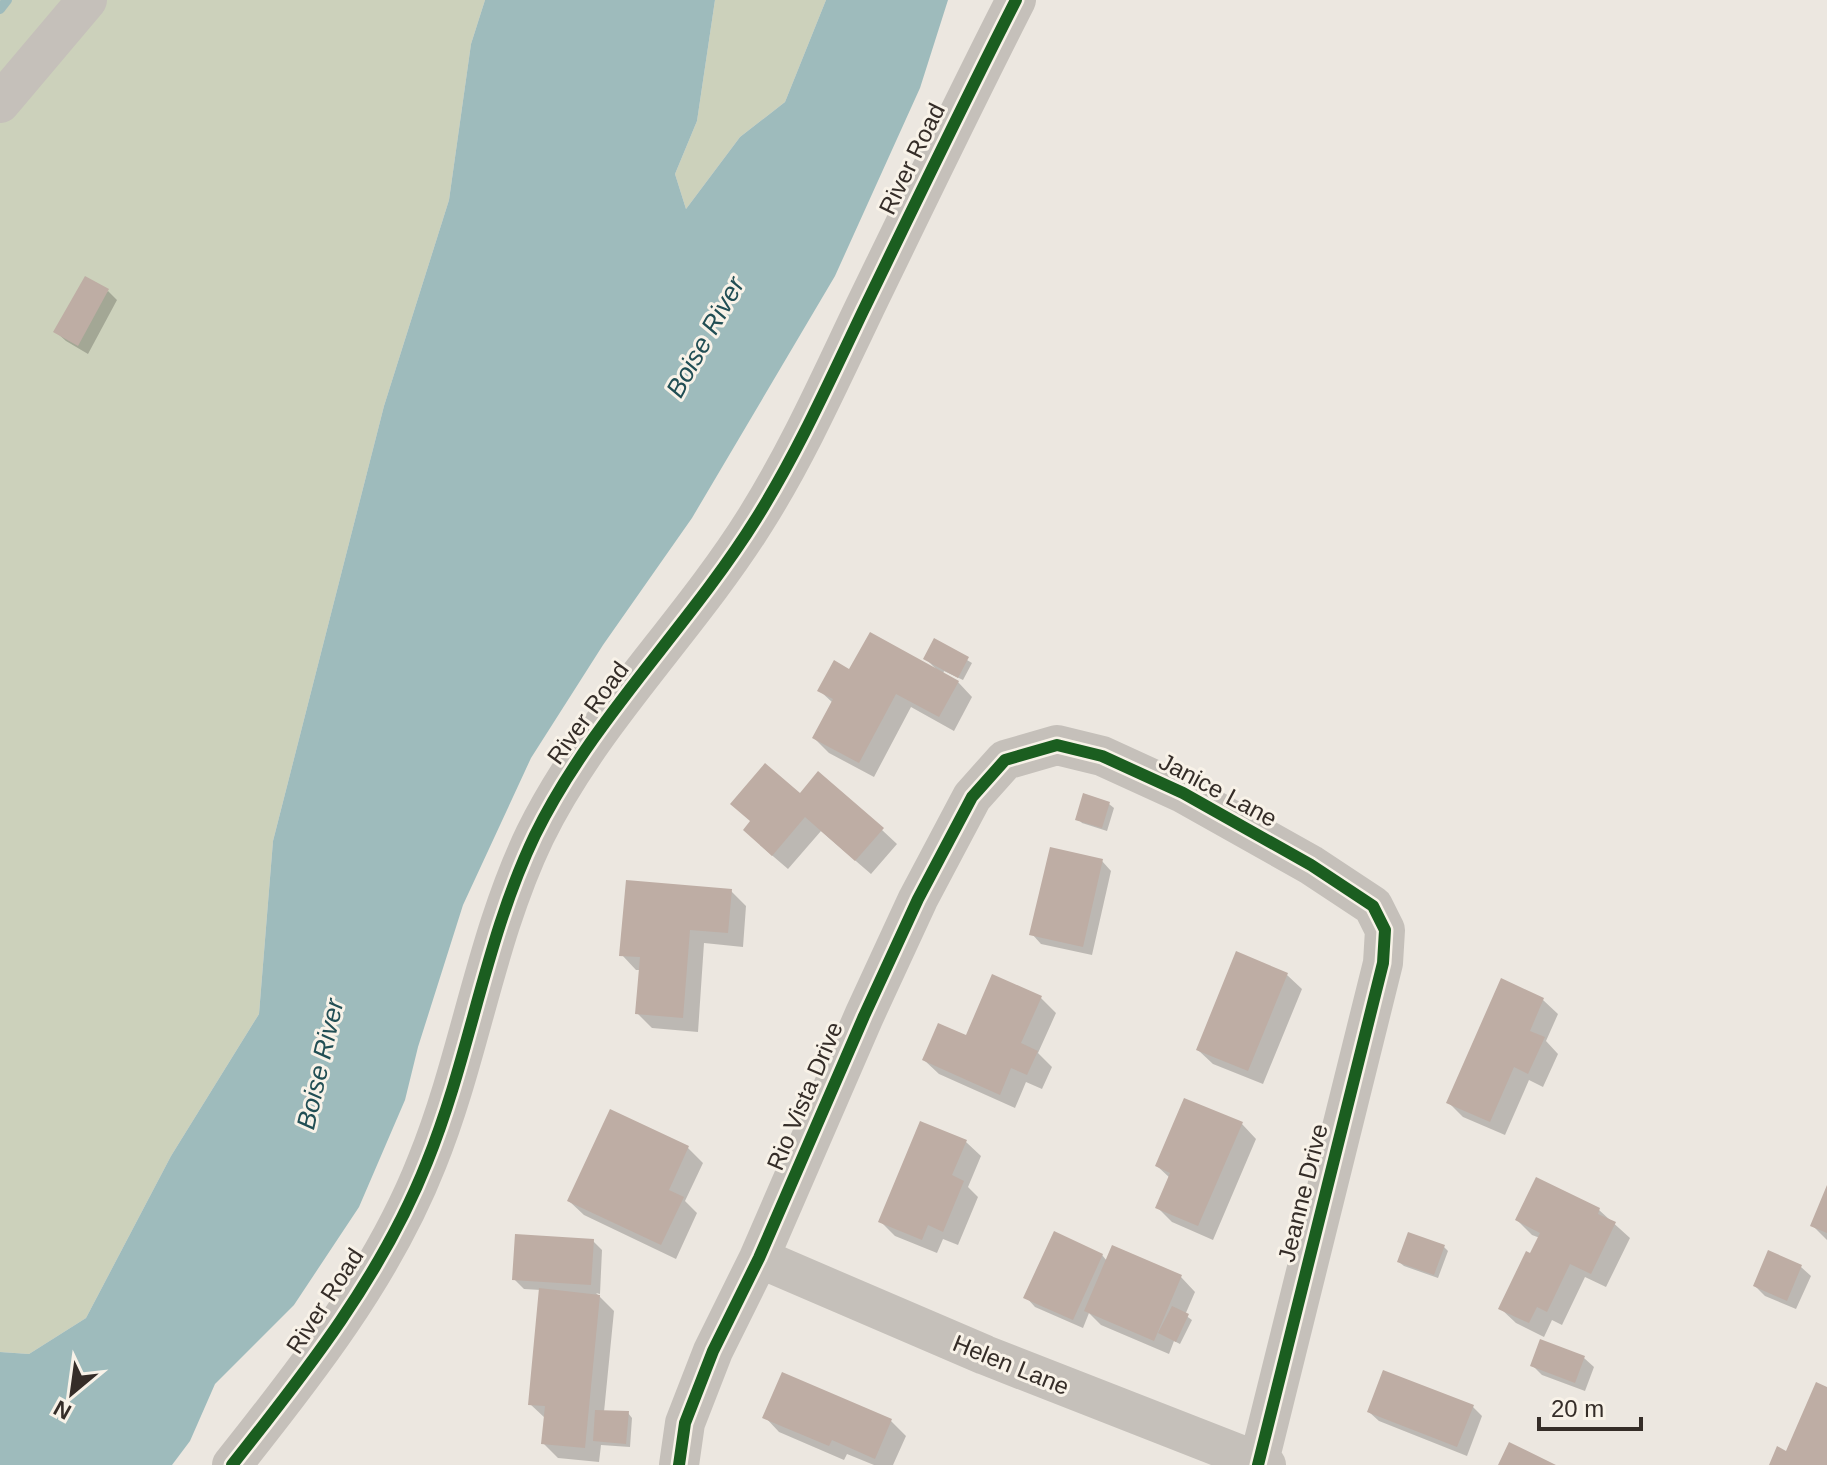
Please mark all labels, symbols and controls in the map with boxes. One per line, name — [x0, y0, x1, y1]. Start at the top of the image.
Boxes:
street label: River Road — [873, 99, 950, 219]
water label: Boise River — [660, 270, 751, 402]
street label: River Road — [541, 656, 634, 769]
street label: Janice Lane — [1155, 747, 1282, 832]
water label: Boise River — [290, 995, 350, 1132]
street label: Rio Vista Drive — [761, 1018, 848, 1174]
street label: Jeanne Drive — [1272, 1121, 1333, 1265]
street label: River Road — [281, 1243, 369, 1358]
street label: Helen Lane — [949, 1329, 1073, 1400]
north arrow — [32, 1353, 112, 1433]
scale bar — [1539, 1381, 1641, 1431]
text: N — [50, 1395, 76, 1425]
text: 20 m — [1551, 1395, 1604, 1422]

